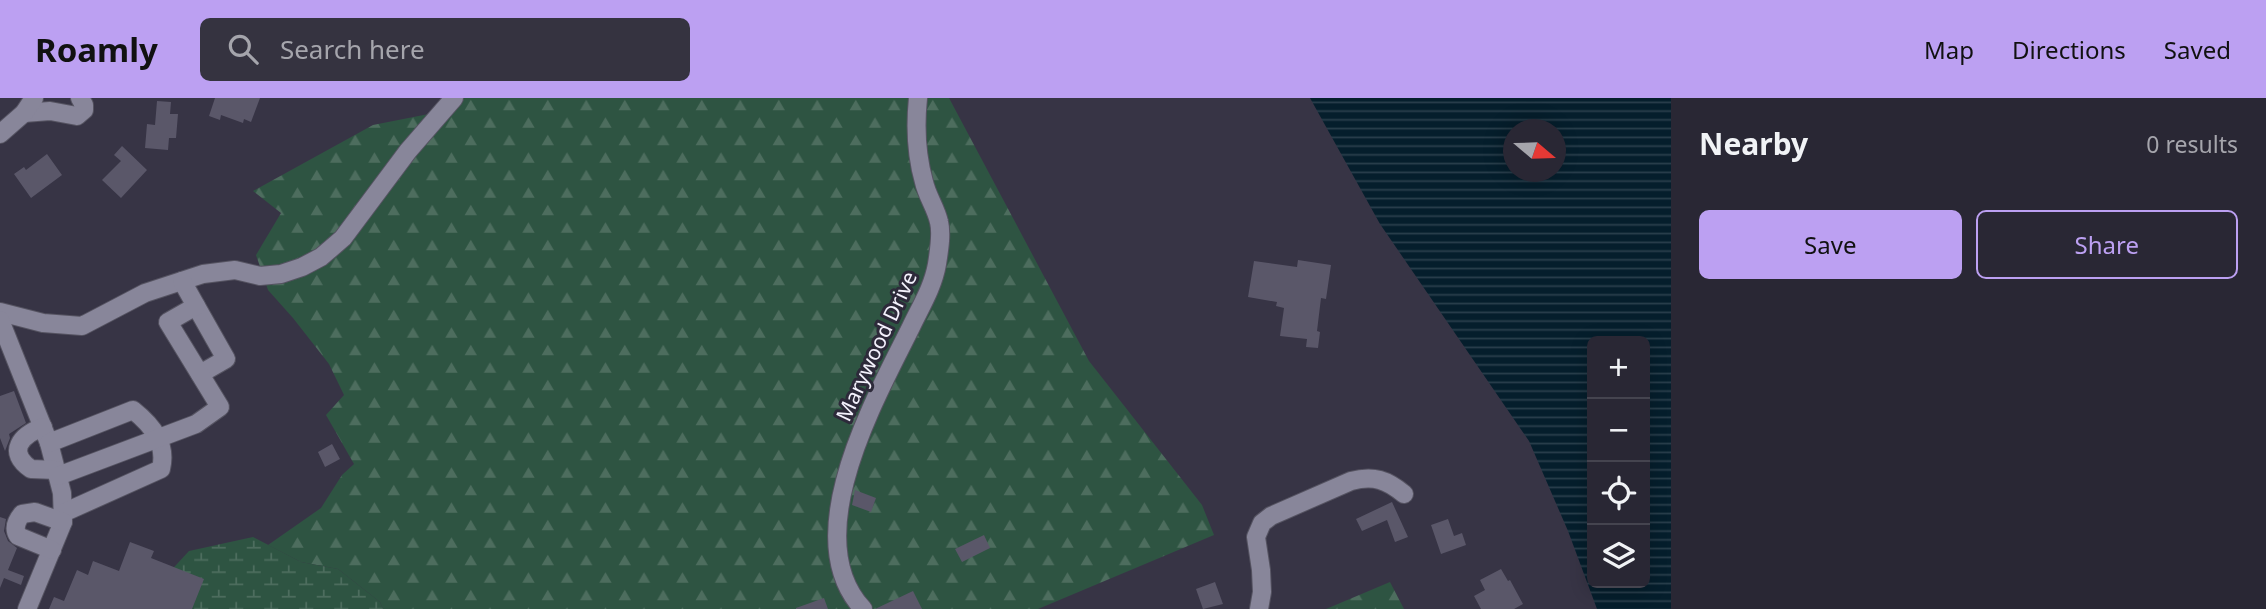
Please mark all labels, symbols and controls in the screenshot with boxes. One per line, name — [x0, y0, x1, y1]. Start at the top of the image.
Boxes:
search box — [200, 18, 690, 81]
text: Roamly — [35, 27, 158, 72]
icon: search — [224, 30, 262, 68]
text: Search here — [280, 31, 425, 67]
text: Map — [1924, 33, 1974, 66]
text: Directions — [2012, 33, 2126, 66]
text: Saved — [2164, 33, 2231, 66]
north arrow — [1503, 119, 1566, 182]
text: Nearby — [1699, 123, 1808, 164]
text: 0 results — [2146, 128, 2238, 160]
button: Save — [1699, 210, 1962, 279]
button: Share — [1976, 210, 2238, 279]
street label: Marywood Drive — [829, 266, 923, 426]
map controls — [1587, 336, 1650, 588]
button: + — [1587, 336, 1650, 399]
button: − — [1587, 399, 1650, 462]
button: locate — [1587, 462, 1650, 525]
button: layers — [1587, 525, 1650, 588]

